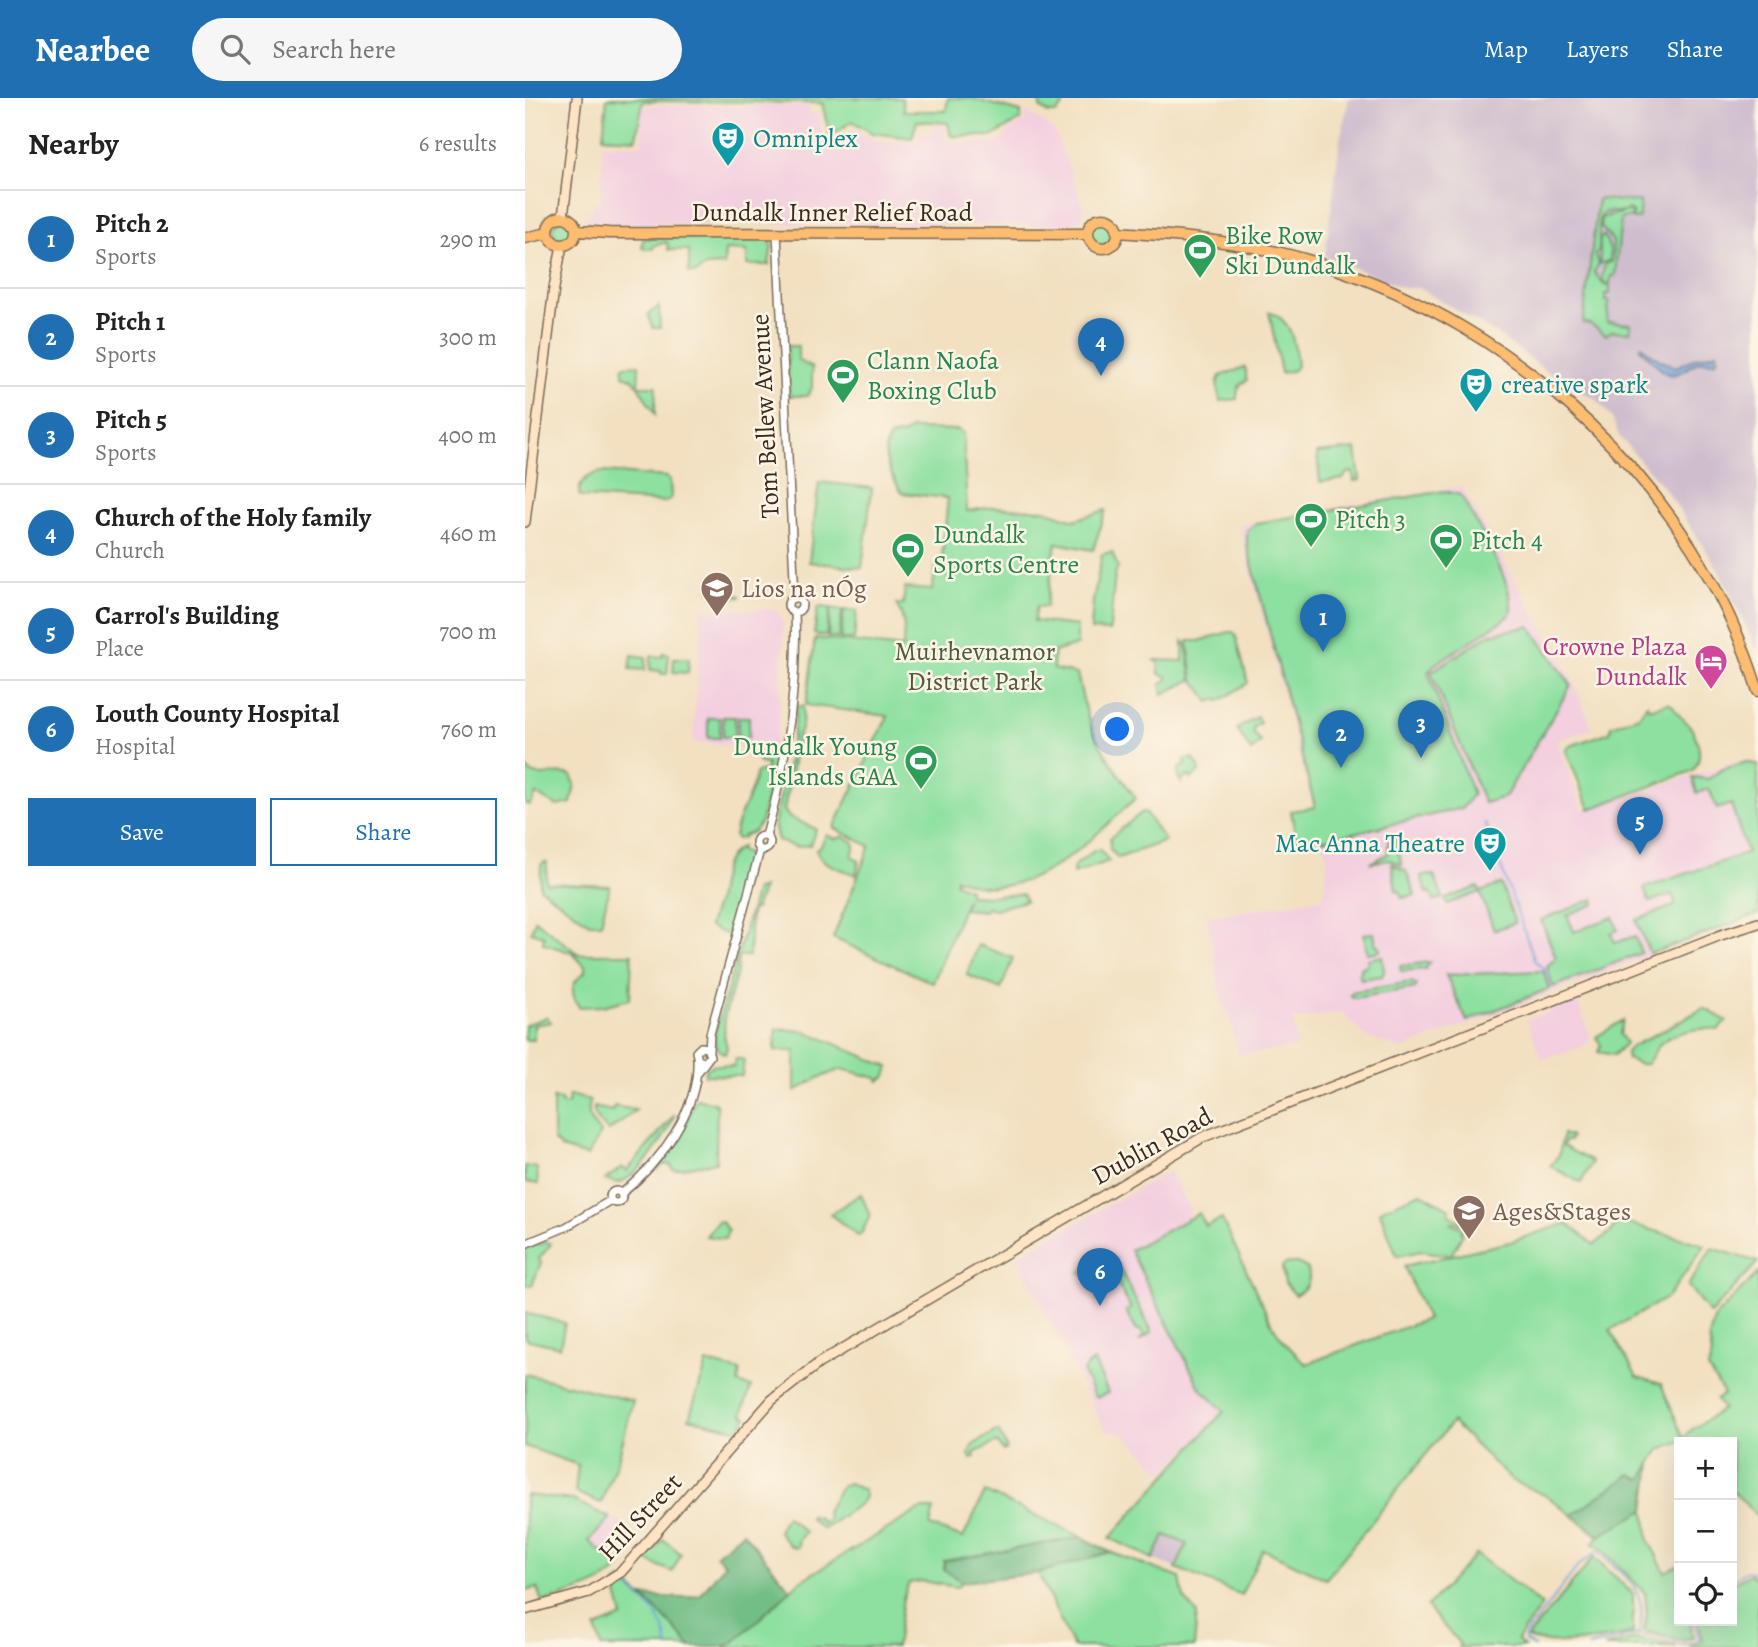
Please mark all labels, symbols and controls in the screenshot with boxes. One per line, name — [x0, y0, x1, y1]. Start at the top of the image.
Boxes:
search box — [192, 18, 682, 81]
text: Nearbee — [35, 27, 150, 72]
icon: search — [216, 30, 254, 68]
text: Search here — [272, 32, 396, 67]
text: Map — [1484, 33, 1528, 65]
text: Layers — [1566, 33, 1629, 65]
text: Share — [1667, 33, 1723, 65]
theatre icon: Omniplex — [709, 119, 747, 168]
place label: Omniplex — [753, 121, 858, 156]
text: Nearby — [28, 124, 119, 164]
text: 6 results — [419, 128, 497, 159]
street label: Dundalk Inner Relief Road — [691, 195, 973, 230]
text: Pitch 2 — [95, 206, 168, 241]
place label: Bike Row Ski Dundalk — [1225, 218, 1356, 283]
text: 1 — [47, 224, 55, 255]
text: 290 m — [440, 224, 497, 255]
sports icon: Bike Row Ski Dundalk — [1181, 231, 1219, 280]
text: Sports — [95, 241, 156, 272]
text: Pitch 1 — [95, 304, 165, 339]
street label: Tom Bellew Avenue — [742, 313, 788, 519]
pin: 4 — [1078, 318, 1124, 376]
text: 2 — [45, 322, 57, 353]
text: 300 m — [439, 322, 497, 353]
text: Sports — [95, 339, 156, 370]
place label: Clann Naofa Boxing Club — [867, 343, 999, 408]
sports icon: Clann Naofa Boxing Club — [824, 356, 862, 405]
theatre icon: creative spark — [1457, 365, 1495, 414]
place label: creative spark — [1501, 367, 1649, 402]
text: Pitch 5 — [95, 402, 167, 437]
text: 3 — [46, 420, 56, 451]
text: 400 m — [438, 420, 497, 451]
text: Sports — [95, 437, 156, 468]
text: Church of the Holy family — [95, 500, 371, 535]
sports icon: Pitch 3 — [1292, 500, 1330, 549]
place label: Pitch 3 — [1335, 502, 1406, 537]
place label: Dundalk Sports Centre — [933, 517, 1079, 582]
text: 4 — [46, 518, 56, 549]
text: 460 m — [440, 518, 497, 549]
sports icon: Pitch 4 — [1427, 521, 1465, 570]
place label: Pitch 4 — [1471, 523, 1543, 558]
sports icon: Dundalk Sports Centre — [889, 530, 927, 579]
text: Church — [95, 535, 165, 566]
school or university icon: Lios na nÓg — [698, 569, 736, 618]
place label: Lios na nÓg — [741, 571, 867, 606]
pin: 1 — [1300, 594, 1346, 652]
text: Carrol's Building — [95, 598, 279, 633]
text: 5 — [46, 616, 56, 647]
text: 700 m — [439, 616, 497, 647]
place label: Crowne Plaza Dundalk — [1543, 629, 1687, 694]
text: Place — [95, 633, 144, 664]
park label: Muirhevnamor District Park — [895, 634, 1055, 699]
hotel icon: Crowne Plaza Dundalk — [1692, 642, 1730, 691]
text: Louth County Hospital — [95, 696, 339, 731]
pin: 3 — [1398, 700, 1444, 758]
pin: 2 — [1318, 710, 1364, 768]
your location — [1100, 712, 1134, 746]
text: 6 — [46, 714, 56, 745]
text: 760 m — [441, 714, 497, 745]
place label: Dundalk Young Islands GAA — [733, 729, 898, 794]
text: Hospital — [95, 731, 175, 762]
sports icon: Dundalk Young Islands GAA — [902, 742, 940, 791]
pin: 5 — [1617, 797, 1663, 855]
button: Save — [28, 798, 256, 866]
button: Share — [270, 798, 497, 866]
theatre icon: Mac Anna Theatre — [1471, 824, 1509, 873]
place label: Mac Anna Theatre — [1275, 826, 1465, 861]
street label: Dublin Road — [1085, 1098, 1219, 1193]
school or university icon: Ages&Stages — [1450, 1192, 1488, 1241]
place label: Ages&Stages — [1492, 1194, 1631, 1229]
pin: 6 — [1077, 1248, 1123, 1306]
map controls — [1674, 1437, 1737, 1626]
button: + — [1674, 1437, 1737, 1500]
street label: Hill Street — [590, 1465, 690, 1569]
button: − — [1674, 1500, 1737, 1563]
button: locate — [1674, 1563, 1737, 1626]

